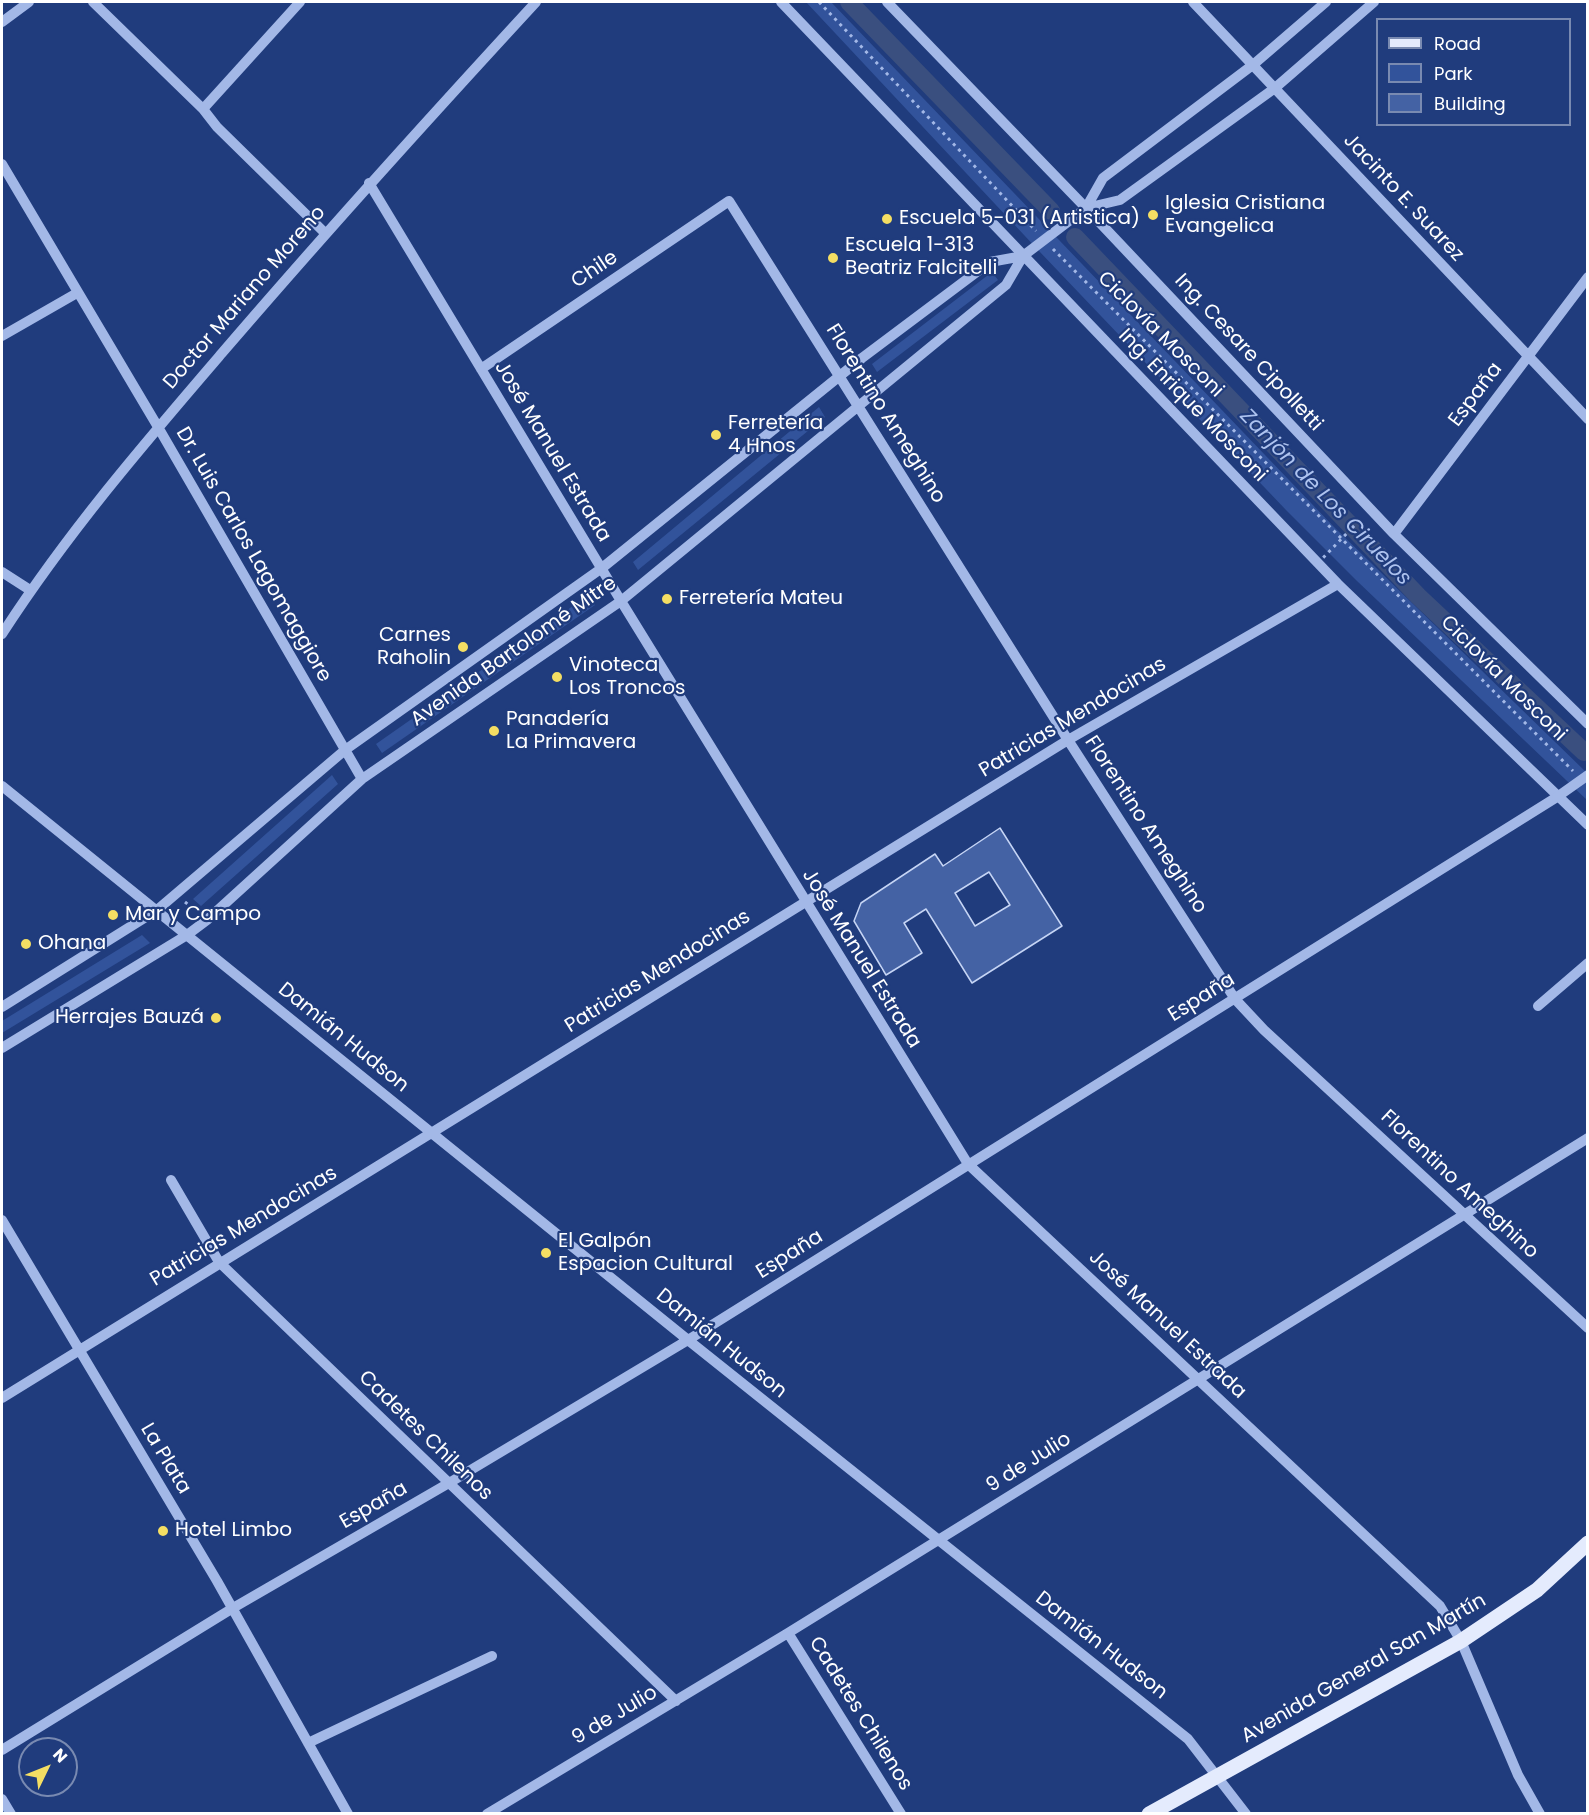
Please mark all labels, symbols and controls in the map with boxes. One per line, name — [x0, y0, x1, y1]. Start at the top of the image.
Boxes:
legend — [1376, 18, 1571, 126]
text: Road — [1434, 31, 1481, 56]
text: Park — [1434, 61, 1473, 86]
text: Building — [1434, 91, 1506, 116]
street label: Jacinto E. Suarez — [1338, 129, 1468, 267]
place label: Iglesia Cristiana Evangelica — [1165, 192, 1325, 239]
street label: Doctor Mariano Moreno — [159, 201, 331, 395]
place label: Escuela 5-031 (Artistica) — [899, 207, 1140, 231]
marker: Iglesia Cristiana Evangelica — [1146, 208, 1160, 222]
marker: Escuela 5-031 (Artistica) — [880, 212, 894, 226]
place label: Escuela 1-313 Beatriz Falcitelli — [845, 234, 997, 281]
street label: Chile — [567, 246, 623, 294]
marker: Escuela 1-313 Beatriz Falcitelli — [826, 251, 840, 265]
street label: Ciclovía Mosconi — [1092, 267, 1228, 403]
street label: Ing. Cesare Cipolletti — [1169, 269, 1327, 437]
street label: Florentino Ameghino — [820, 320, 950, 508]
street label: Ing. Enrique Mosconi — [1113, 325, 1271, 487]
street label: José Manuel Estrada — [489, 357, 615, 547]
street label: España — [1444, 358, 1508, 432]
water label: Zanjón de Los Ciruelos — [1234, 404, 1416, 592]
place label: Ferretería 4 Hnos — [728, 412, 823, 459]
street label: Dr. Luis Carlos Lagomaggiore — [170, 423, 336, 687]
marker: Ferretería 4 Hnos — [709, 428, 723, 442]
street label: Avenida Bartolomé Mitre — [406, 572, 622, 732]
place label: Ferretería Mateu — [679, 587, 843, 611]
marker: Ferretería Mateu — [660, 592, 674, 606]
street label: Ciclovía Mosconi — [1435, 611, 1571, 747]
place label: Carnes Raholin — [377, 624, 451, 671]
marker: Carnes Raholin — [456, 640, 470, 654]
street label: Patricias Mendocinas — [975, 653, 1171, 783]
place label: Vinoteca Los Troncos — [569, 654, 685, 701]
marker: Vinoteca Los Troncos — [550, 670, 564, 684]
place label: Panadería La Primavera — [506, 708, 636, 755]
marker: Panadería La Primavera — [487, 724, 501, 738]
street label: Florentino Ameghino — [1079, 732, 1211, 918]
street label: José Manuel Estrada — [796, 865, 926, 1053]
place label: Mar y Campo — [125, 903, 261, 927]
street label: Patricias Mendocinas — [561, 905, 755, 1039]
marker: Mar y Campo — [106, 908, 120, 922]
place label: Ohana — [38, 932, 106, 956]
marker: Ohana — [19, 937, 33, 951]
street label: España — [1164, 968, 1240, 1028]
street label: Damián Hudson — [273, 978, 413, 1098]
place label: Herrajes Bauzá — [55, 1006, 204, 1030]
marker: Herrajes Bauzá — [209, 1011, 223, 1025]
street label: Florentino Ameghino — [1375, 1106, 1543, 1264]
street label: Patricias Mendocinas — [146, 1162, 342, 1292]
street label: España — [752, 1225, 828, 1285]
place label: El Galpón Espacion Cultural — [558, 1230, 733, 1277]
marker: El Galpón Espacion Cultural — [539, 1246, 553, 1260]
street label: José Manuel Estrada — [1083, 1246, 1251, 1404]
street label: Damián Hudson — [651, 1284, 791, 1404]
street label: Cadetes Chilenos — [353, 1366, 497, 1506]
street label: La Plata — [135, 1419, 195, 1499]
street label: 9 de Julio — [982, 1428, 1076, 1498]
street label: España — [336, 1477, 412, 1535]
place label: Hotel Limbo — [175, 1519, 292, 1543]
marker: Hotel Limbo — [156, 1524, 170, 1538]
street label: Damián Hudson — [1030, 1587, 1172, 1705]
street label: Avenida General San Martín — [1238, 1589, 1490, 1749]
street label: Cadetes Chilenos — [803, 1633, 917, 1795]
street label: 9 de Julio — [568, 1681, 662, 1751]
north arrow — [18, 1737, 78, 1797]
text: N — [48, 1743, 73, 1768]

